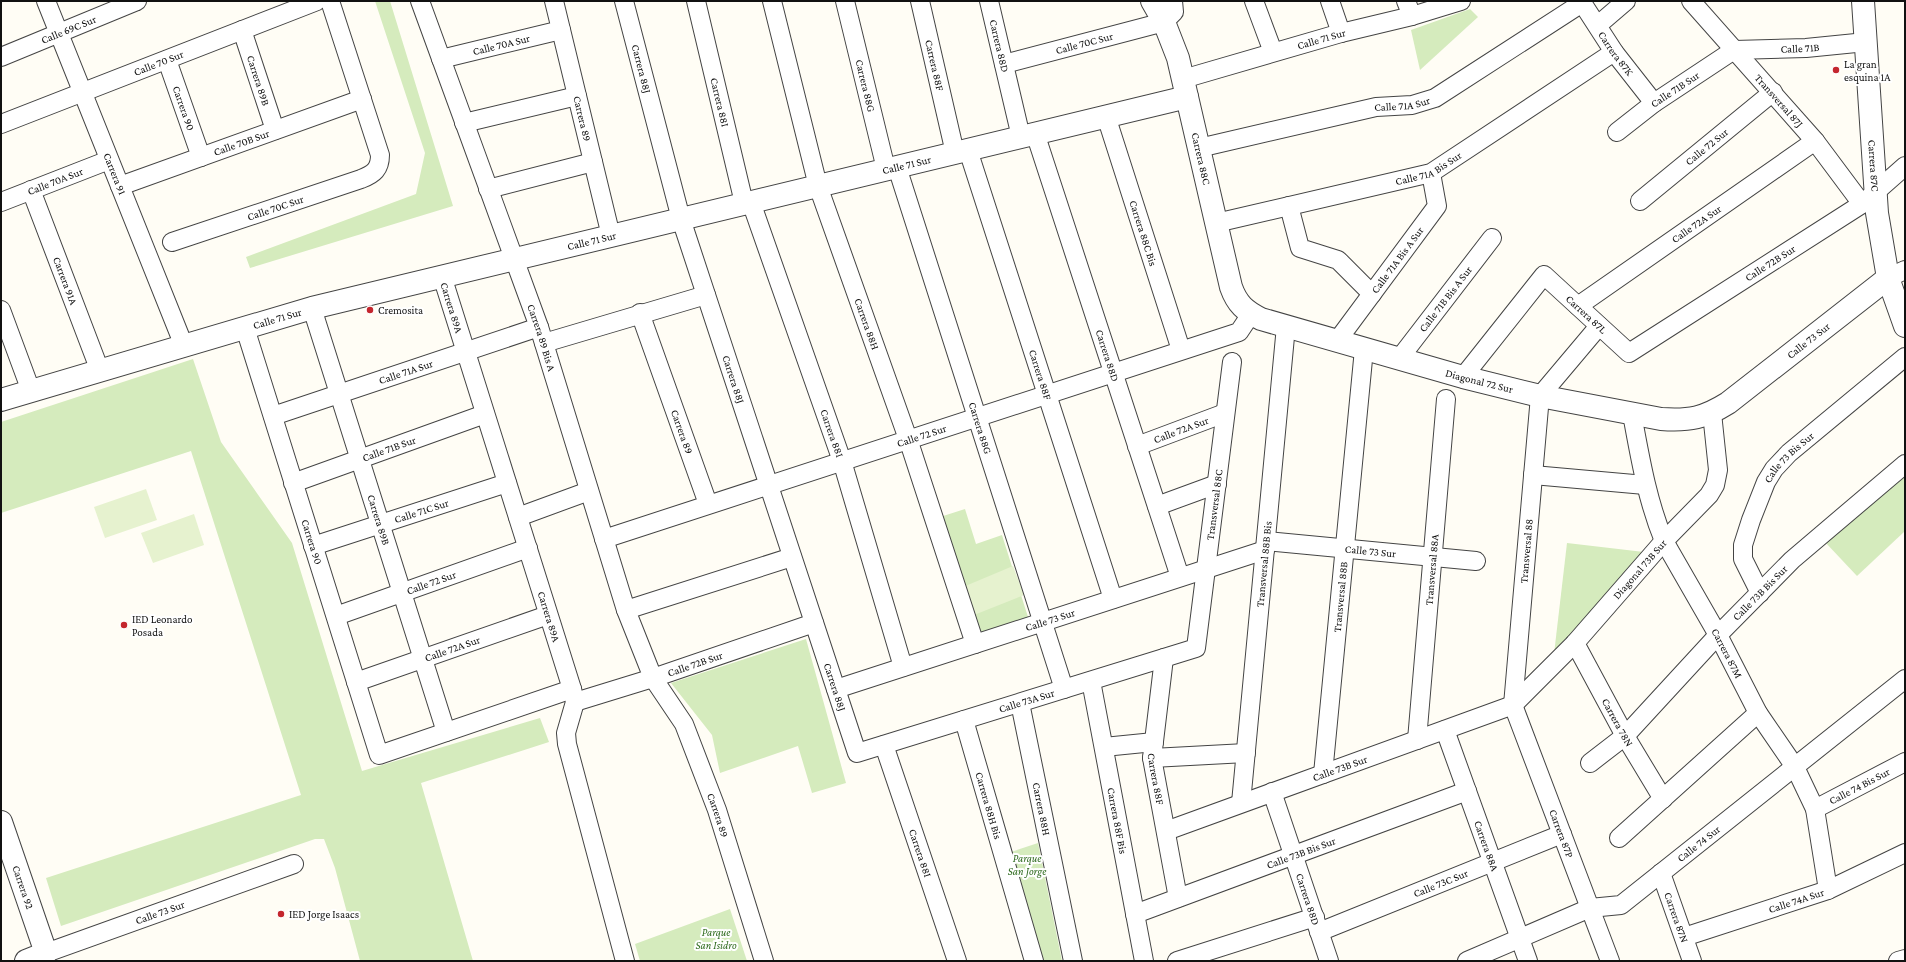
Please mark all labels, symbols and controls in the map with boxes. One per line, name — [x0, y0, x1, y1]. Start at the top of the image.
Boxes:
street label: Calle 69C Sur — [39, 12, 98, 46]
street label: Carrera 88D — [988, 18, 1012, 73]
street label: Calle 71 Sur — [1296, 26, 1347, 51]
street label: Carrera 87K — [1596, 29, 1636, 78]
street label: Calle 70C Sur — [1054, 30, 1114, 56]
street label: Calle 70A Sur — [471, 32, 531, 57]
street label: Carrera 88F — [923, 39, 947, 93]
street label: Calle 71B — [1780, 41, 1820, 55]
street label: Carrera 88J — [630, 43, 654, 95]
street label: Calle 70 Sur — [132, 48, 185, 78]
street label: Carrera 89B — [245, 54, 272, 107]
street label: Carrera 88G — [853, 58, 878, 113]
place label: La gran esquina 1A — [1844, 58, 1891, 84]
marker: La gran esquina 1A — [1831, 65, 1841, 75]
street label: Calle 71B Sur — [1648, 69, 1702, 110]
street label: Transversal 87J — [1753, 72, 1806, 130]
street label: Carrera 88I — [708, 76, 732, 128]
street label: Carrera 90 — [170, 84, 197, 132]
street label: Calle 71A Sur — [1374, 94, 1431, 113]
street label: Carrera 89 — [571, 95, 594, 142]
street label: Calle 72 Sur — [1683, 125, 1730, 167]
street label: Calle 70B Sur — [212, 127, 271, 158]
street label: Carrera 88C — [1189, 131, 1213, 186]
street label: Carrera 87C — [1866, 139, 1882, 192]
street label: Calle 71A Bis Sur — [1394, 149, 1464, 187]
street label: Carrera 91 — [101, 151, 129, 197]
street label: Calle 71 Sur — [881, 153, 932, 176]
street label: Calle 70A Sur — [26, 165, 85, 197]
street label: Calle 70C Sur — [246, 193, 305, 223]
street label: Carrera 88C Bis — [1127, 199, 1160, 268]
street label: Calle 72A Sur — [1669, 202, 1723, 245]
street label: Calle 71A Bis A Sur — [1369, 224, 1426, 295]
street label: Calle 71 Sur — [566, 229, 617, 252]
street label: Calle 72B Sur — [1743, 242, 1798, 283]
street label: Carrera 91A — [51, 255, 80, 307]
street label: Calle 71B Bis A Sur — [1416, 263, 1474, 334]
street label: Carrera 89A — [438, 281, 466, 335]
street label: Carrera 87L — [1564, 292, 1610, 336]
street label: Carrera 88H — [852, 296, 882, 351]
street label: Carrera 89 Bis A — [525, 302, 558, 373]
place label: Cremosita — [378, 304, 423, 316]
street label: Calle 71 Sur — [252, 305, 303, 331]
marker: Cremosita — [365, 305, 375, 315]
street label: Calle 73 Sur — [1784, 320, 1832, 361]
street label: Carrera 88D — [1094, 328, 1122, 383]
street label: Carrera 88F — [1027, 348, 1054, 402]
street label: Carrera 88J — [720, 354, 747, 405]
street label: Calle 71A Sur — [377, 357, 434, 386]
street label: Diagonal 72 Sur — [1444, 366, 1514, 395]
street label: Carrera 88G — [967, 401, 994, 455]
street label: Carrera 89 — [669, 408, 696, 455]
street label: Carrera 88I — [818, 408, 846, 459]
street label: Calle 72A Sur — [1152, 414, 1210, 445]
street label: Calle 72 Sur — [895, 422, 948, 449]
street label: Calle 73 Bis Sur — [1761, 429, 1816, 485]
street label: Calle 71B Sur — [361, 433, 417, 464]
street label: Transversal 88C — [1204, 468, 1225, 541]
street label: Carrera 89B — [365, 493, 392, 546]
street label: Calle 71C Sur — [393, 496, 450, 525]
street label: Carrera 90 — [299, 518, 325, 566]
street label: Transversal 88 — [1517, 518, 1535, 584]
street label: Transversal 88B Bis — [1254, 521, 1274, 608]
street label: Transversal 88A — [1423, 533, 1441, 606]
street label: Diagonal 73B Sur — [1610, 537, 1669, 601]
street label: Calle 73 Sur — [1344, 543, 1397, 559]
street label: Transversal 88B — [1331, 561, 1349, 633]
street label: Calle 73B Bis Sur — [1730, 562, 1790, 623]
street label: Calle 72 Sur — [405, 568, 458, 597]
street label: Carrera 89A — [536, 590, 563, 644]
street label: Calle 73 Sur — [1024, 606, 1076, 633]
place label: IED Leonardo Posada — [132, 613, 193, 638]
marker: IED Leonardo Posada — [119, 620, 129, 630]
street label: Carrera 87M — [1709, 626, 1745, 680]
street label: Calle 72A Sur — [423, 633, 482, 664]
street label: Calle 72B Sur — [666, 649, 724, 679]
street label: Carrera 88J — [822, 661, 849, 713]
street label: Calle 73A Sur — [997, 686, 1056, 715]
street label: Carrera 78N — [1600, 696, 1636, 748]
street label: Calle 73B Sur — [1311, 752, 1369, 783]
street label: Carrera 88F — [1146, 753, 1167, 806]
street label: Calle 74 Bis Sur — [1827, 765, 1892, 807]
street label: Carrera 88H Bis — [973, 771, 1004, 840]
street label: Carrera 88H — [1030, 781, 1053, 836]
street label: Carrera 88F Bis — [1105, 786, 1130, 855]
street label: Carrera 89 — [705, 791, 731, 839]
street label: Carrera 87P — [1547, 807, 1576, 860]
street label: Carrera 88A — [1472, 819, 1501, 873]
street label: Calle 74 Sur — [1675, 823, 1722, 864]
street label: Carrera 88I — [907, 827, 934, 879]
street label: Calle 73B Bis Sur — [1265, 834, 1337, 871]
park label: Parque San Jorge — [1008, 852, 1047, 878]
street label: Carrera 92 — [10, 864, 36, 911]
street label: Calle 73C Sur — [1411, 867, 1470, 899]
street label: Carrera 88D — [1294, 872, 1322, 927]
street label: Calle 74A Sur — [1767, 886, 1826, 915]
street label: Carrera 87N — [1662, 891, 1691, 944]
street label: Calle 73 Sur — [134, 898, 186, 926]
place label: IED Jorge Isaacs — [289, 908, 359, 921]
marker: IED Jorge Isaacs — [276, 909, 286, 919]
park label: Parque San Isidro — [695, 926, 737, 951]

